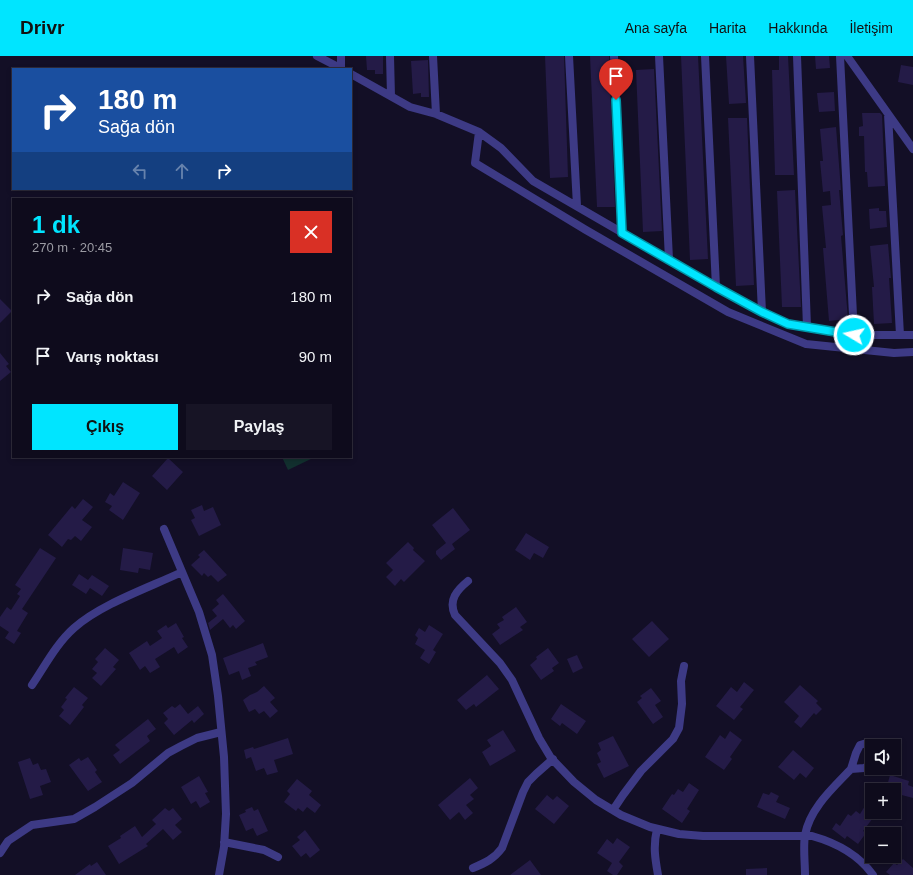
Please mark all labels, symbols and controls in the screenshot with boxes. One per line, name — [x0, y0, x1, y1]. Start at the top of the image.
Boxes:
text: Drivr — [20, 17, 64, 38]
text: Ana sayfa — [625, 20, 687, 36]
text: Harita — [709, 20, 746, 36]
text: Hakkında — [768, 20, 827, 36]
text: İletişim — [849, 20, 893, 36]
pin — [599, 59, 633, 100]
icon: arrive — [605, 65, 627, 87]
icon: right — [32, 84, 84, 136]
text: 180 m — [98, 84, 177, 115]
text: Sağa dön — [98, 117, 175, 137]
icon: left — [129, 160, 151, 182]
icon: ahead — [171, 160, 193, 182]
icon: right — [213, 160, 235, 182]
text: 1 dk — [32, 211, 80, 238]
button: close — [290, 211, 332, 253]
text: 270 m · 20:45 — [32, 240, 112, 255]
icon: right — [32, 285, 54, 307]
text: Sağa dön — [66, 288, 134, 305]
text: 180 m — [290, 288, 332, 305]
position arrow — [833, 314, 875, 356]
icon: arrive — [32, 345, 54, 367]
text: Varış noktası — [66, 348, 159, 365]
text: 90 m — [299, 348, 332, 365]
button: Çıkış — [32, 404, 178, 450]
button: Paylaş — [186, 404, 332, 450]
map controls — [865, 739, 901, 863]
button: sound — [865, 739, 901, 775]
button: + — [865, 783, 901, 819]
button: − — [865, 827, 901, 863]

